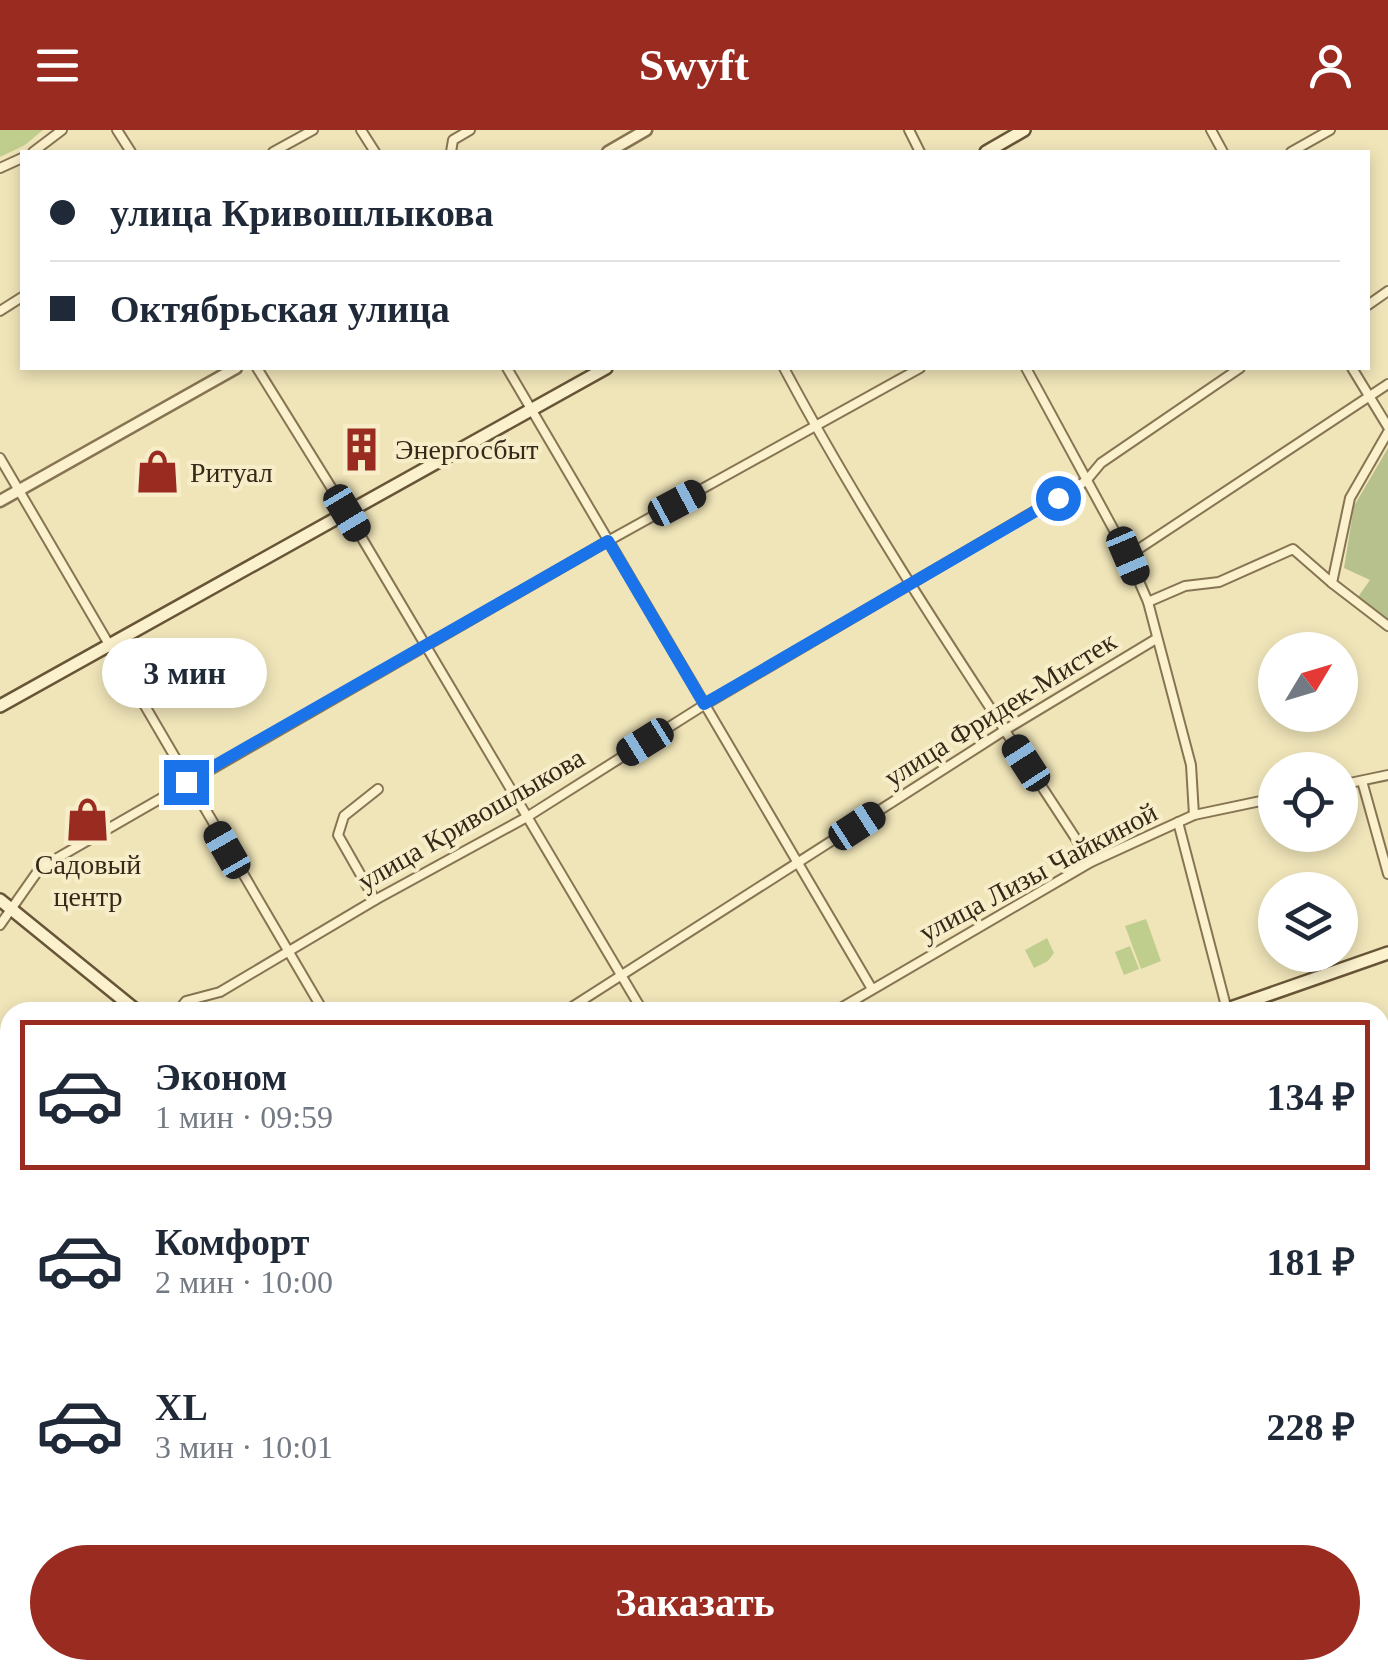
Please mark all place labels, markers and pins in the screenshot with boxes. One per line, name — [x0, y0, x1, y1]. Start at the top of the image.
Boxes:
building icon: Энергосбыт — [338, 425, 386, 473]
place label: Энергосбыт — [395, 434, 538, 465]
shop icon: Ритуал — [133, 448, 181, 496]
place label: Ритуал — [190, 457, 273, 488]
shop icon: Садовый центр — [64, 795, 112, 843]
place label: Садовый центр — [35, 849, 141, 912]

